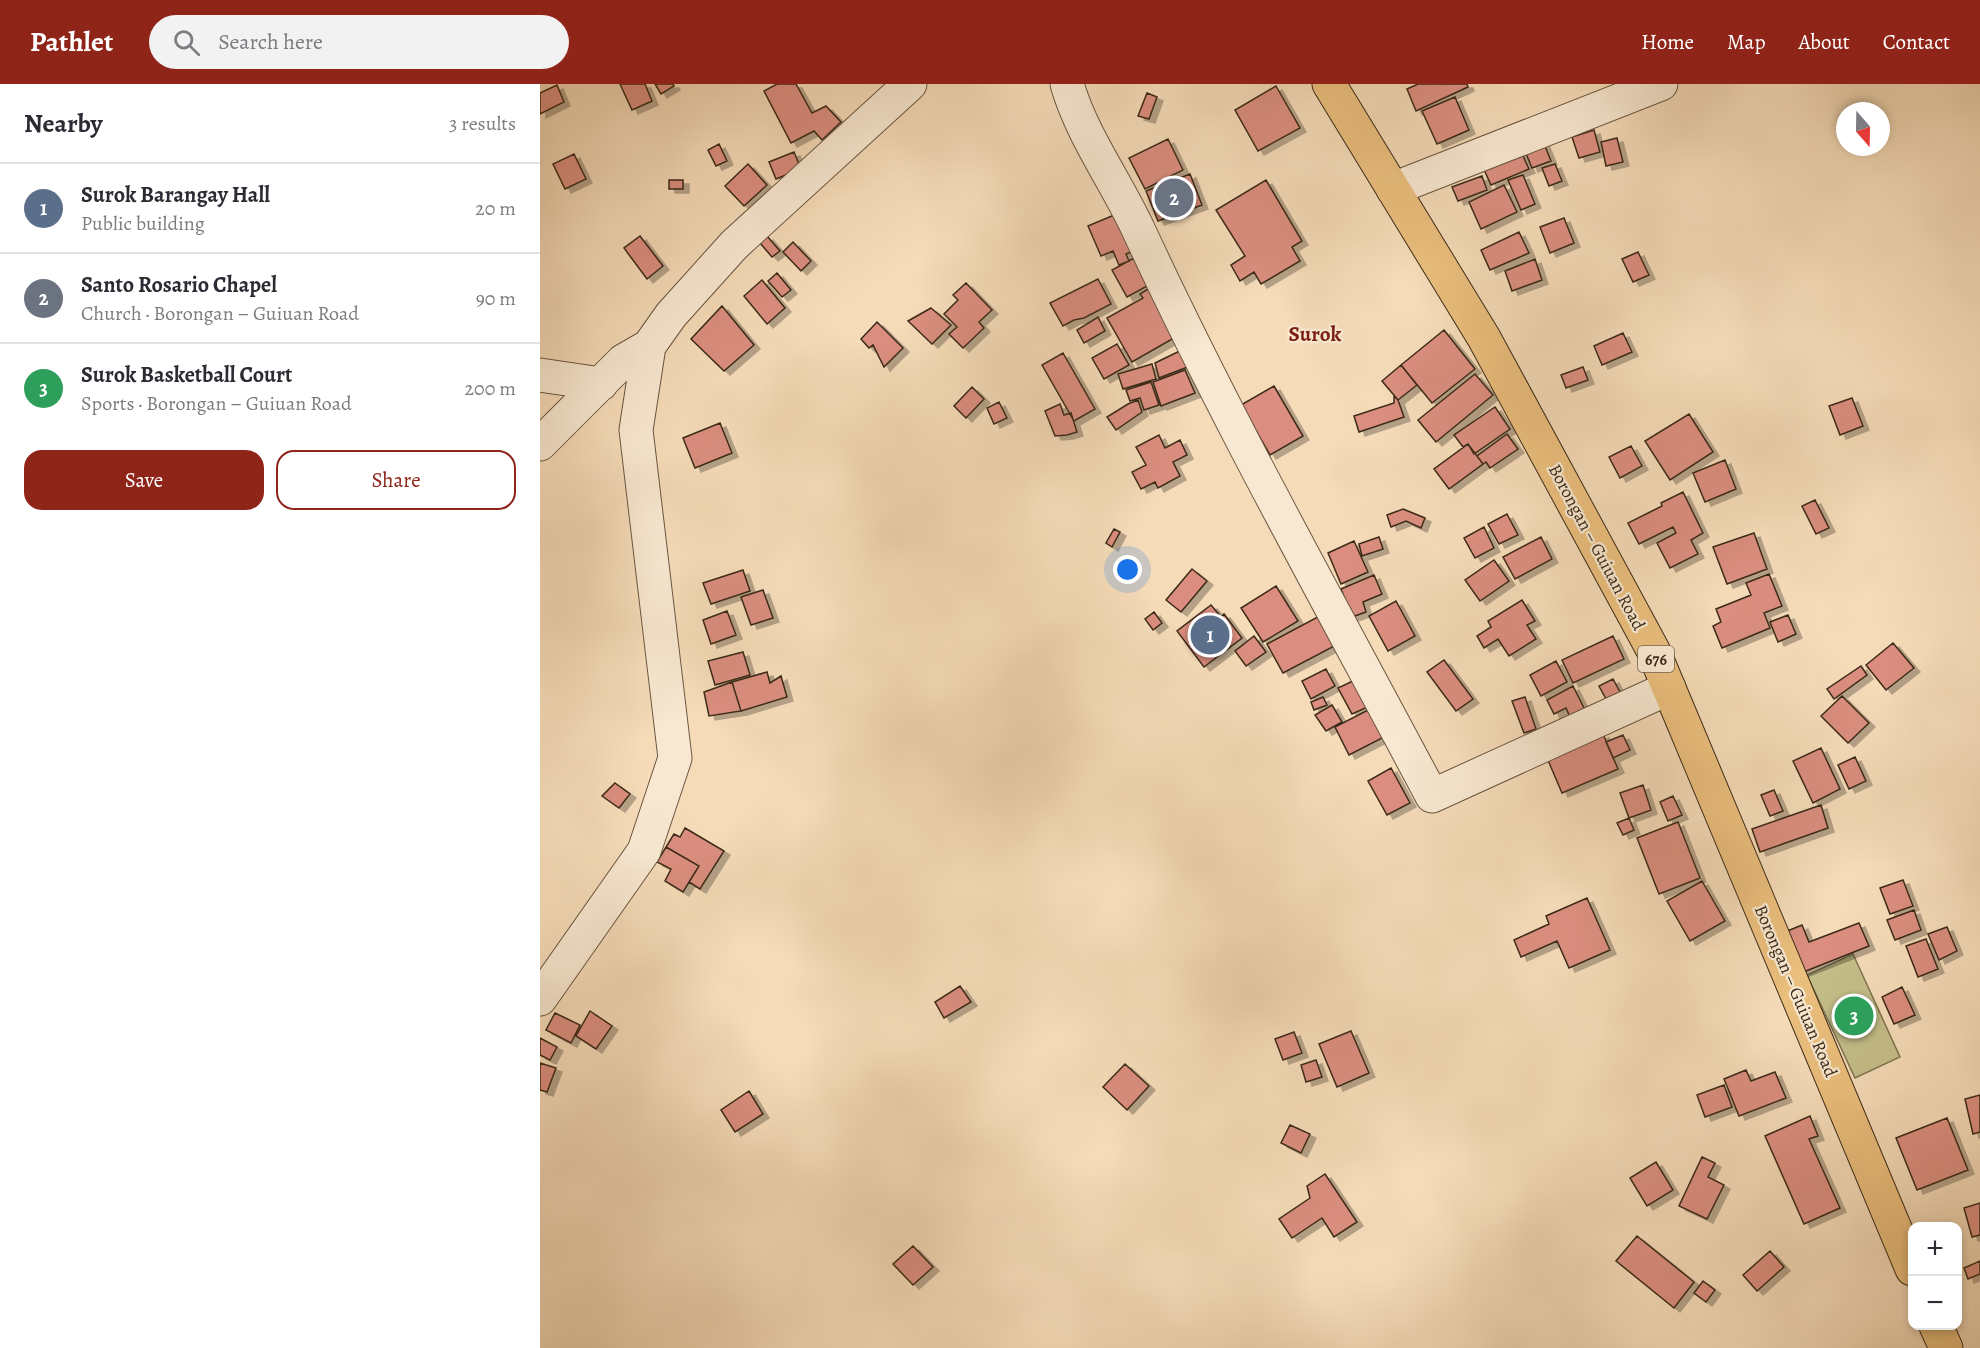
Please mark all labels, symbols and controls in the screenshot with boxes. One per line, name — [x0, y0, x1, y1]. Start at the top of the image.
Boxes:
search box — [149, 15, 569, 69]
text: Pathlet — [30, 23, 113, 61]
icon: search — [170, 26, 203, 59]
text: Search here — [218, 27, 323, 57]
text: Home — [1641, 28, 1694, 56]
text: Map — [1727, 28, 1765, 56]
text: About — [1798, 28, 1850, 56]
text: Contact — [1883, 28, 1950, 56]
north arrow — [1836, 102, 1890, 156]
text: Nearby — [24, 106, 103, 141]
text: 3 results — [449, 110, 516, 137]
pin: 2 — [1154, 176, 1194, 220]
text: Surok Barangay Hall — [81, 180, 270, 210]
text: 1 — [40, 195, 47, 222]
text: 20 m — [475, 195, 516, 222]
text: Public building — [81, 210, 205, 237]
text: Santo Rosario Chapel — [81, 270, 277, 300]
text: 2 — [39, 285, 48, 312]
text: 90 m — [476, 285, 516, 312]
text: Church · Borongan – Guiuan Road — [81, 300, 359, 327]
district label: Surok — [1289, 320, 1342, 348]
text: Surok Basketball Court — [81, 360, 292, 390]
text: 3 — [39, 375, 48, 402]
text: 200 m — [465, 375, 516, 402]
text: Sports · Borongan – Guiuan Road — [81, 390, 352, 417]
button: Save — [24, 450, 264, 510]
button: Share — [276, 450, 516, 510]
street label: Borongan – Guiuan Road — [1543, 460, 1651, 635]
your location — [1113, 555, 1142, 584]
pin: 1 — [1190, 612, 1230, 658]
road number: 676 — [1638, 646, 1674, 672]
street label: Borongan – Guiuan Road — [1749, 901, 1843, 1081]
pin: 3 — [1834, 994, 1874, 1038]
map controls — [1908, 1222, 1962, 1330]
button: + — [1908, 1222, 1962, 1276]
button: − — [1908, 1276, 1962, 1330]

